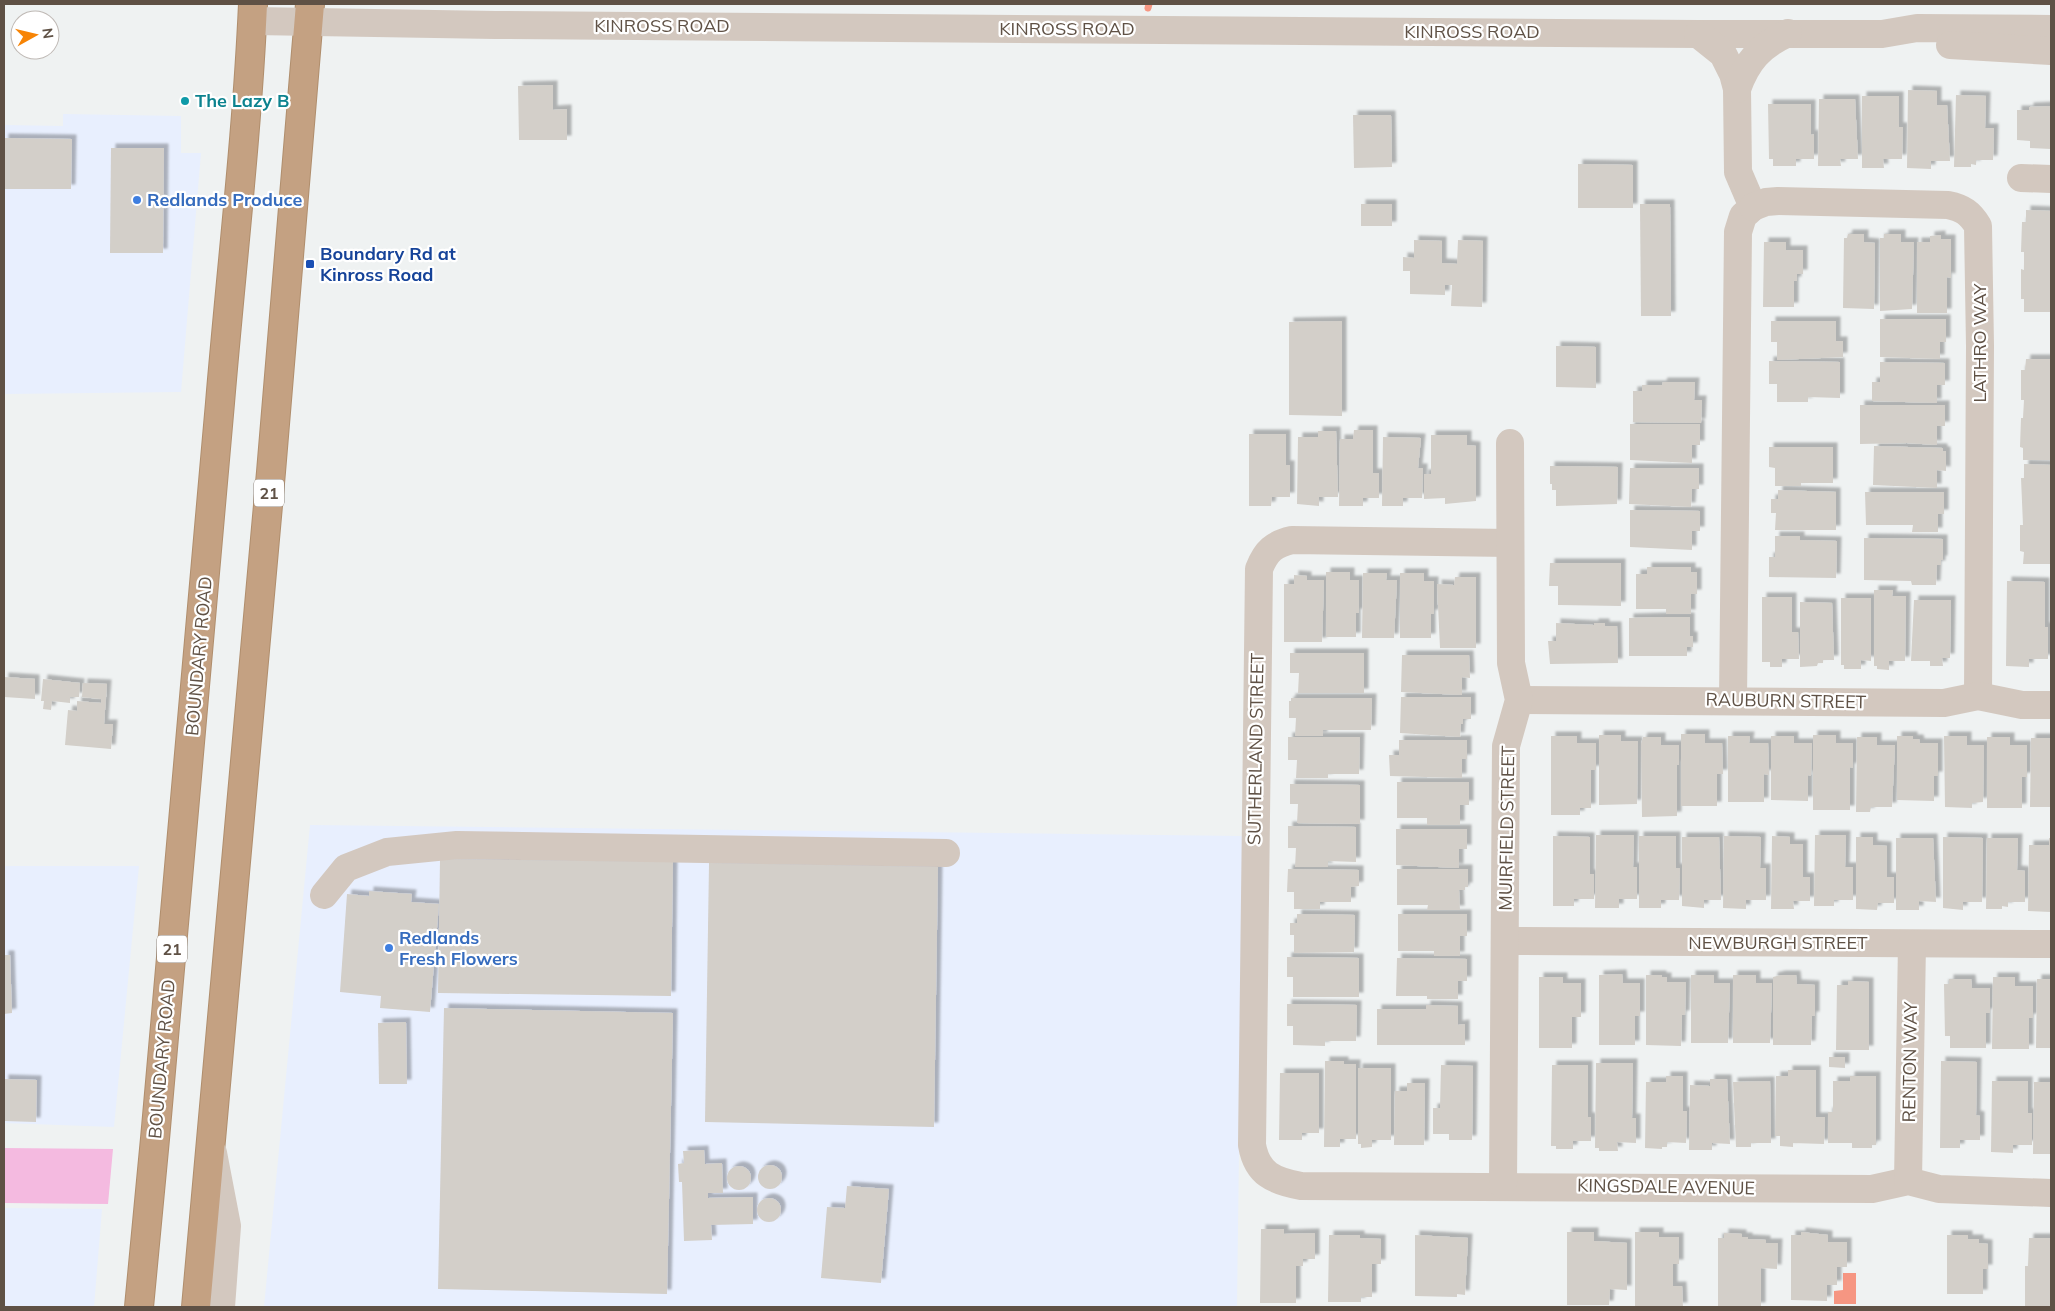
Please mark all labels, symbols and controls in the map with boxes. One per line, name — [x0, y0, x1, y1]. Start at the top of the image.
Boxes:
north arrow — [10, 10, 60, 60]
street label: KINROSS ROAD — [594, 14, 730, 37]
street label: KINROSS ROAD — [999, 17, 1135, 40]
street label: KINROSS ROAD — [1404, 20, 1540, 43]
text: N — [38, 27, 58, 40]
place label: The Lazy B — [195, 89, 289, 112]
marker: The Lazy B — [179, 95, 191, 107]
place label: Redlands Produce — [147, 188, 302, 211]
marker: Redlands Produce — [131, 194, 143, 206]
place label: Boundary Rd at Kinross Road — [320, 242, 456, 286]
marker: Boundary Rd at Kinross Road — [304, 258, 316, 270]
street label: LATHRO WAY — [1968, 282, 1991, 402]
road number: 21 — [254, 479, 284, 506]
street label: BOUNDARY ROAD — [180, 575, 217, 737]
street label: SUTHERLAND STREET — [1242, 652, 1269, 845]
street label: RAUBURN STREET — [1706, 688, 1867, 713]
street label: MUIRFIELD STREET — [1494, 745, 1519, 911]
place label: Redlands Fresh Flowers — [399, 926, 518, 970]
street label: NEWBURGH STREET — [1688, 931, 1868, 954]
road number: 21 — [157, 936, 187, 962]
marker: Redlands Fresh Flowers — [383, 942, 395, 954]
street label: BOUNDARY ROAD — [143, 978, 180, 1140]
street label: RENTON WAY — [1897, 1000, 1922, 1122]
street label: KINGSDALE AVENUE — [1577, 1173, 1755, 1200]

